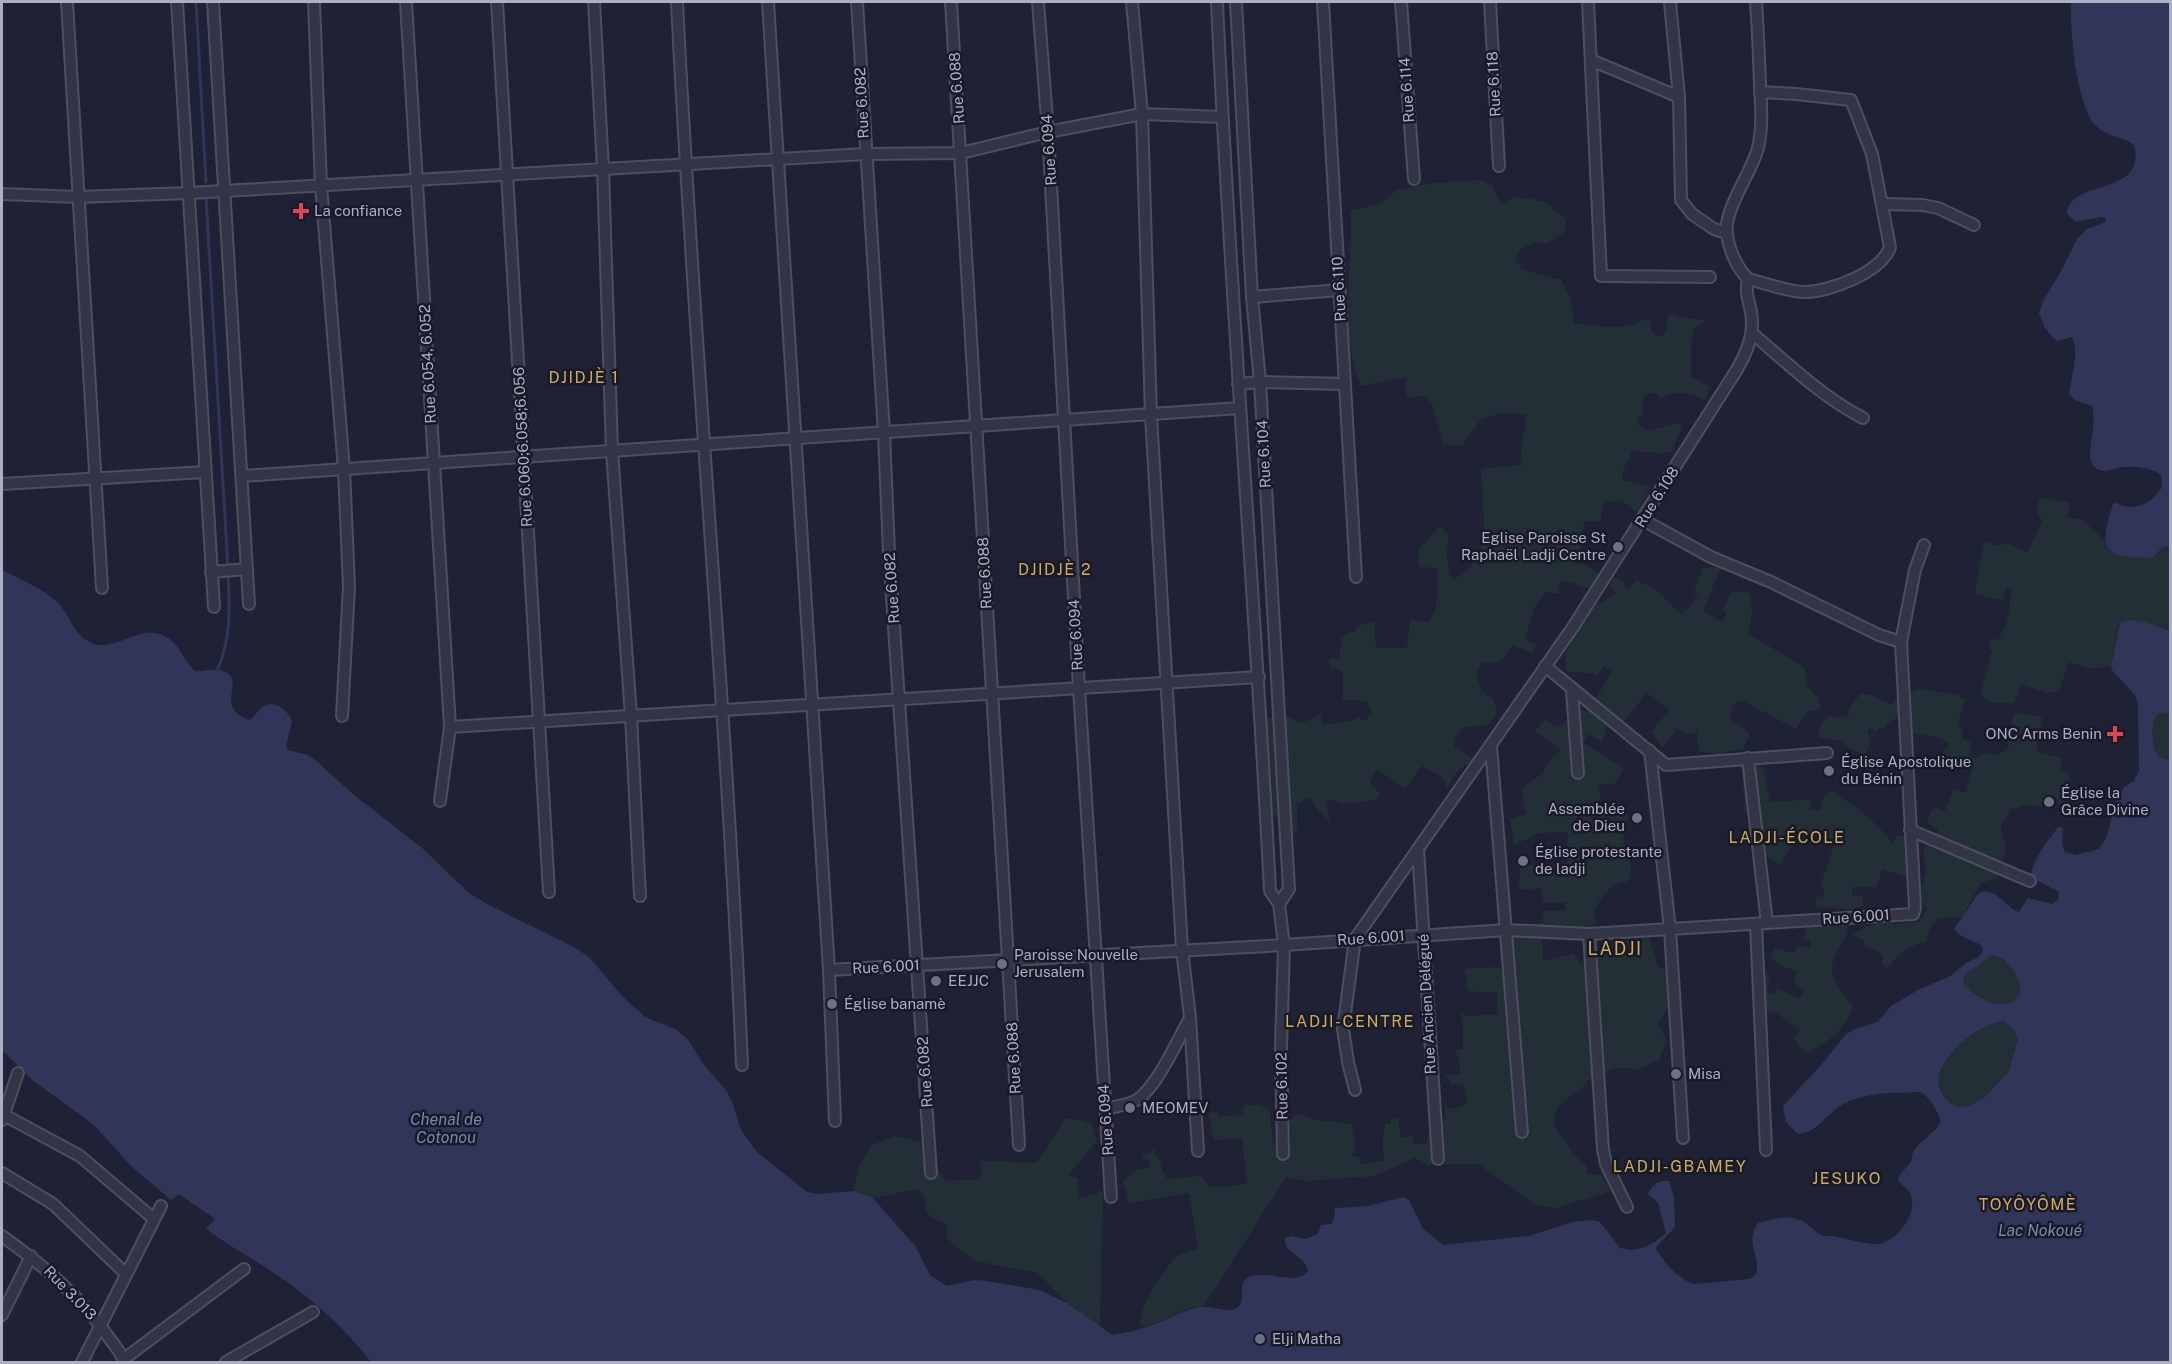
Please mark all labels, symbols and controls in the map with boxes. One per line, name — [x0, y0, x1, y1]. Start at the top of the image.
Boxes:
street label: Rue 6.118 — [1483, 51, 1504, 117]
street label: Rue 6.088 — [946, 52, 967, 124]
street label: Rue 6.114 — [1396, 57, 1417, 123]
street label: Rue 6.082 — [851, 67, 872, 139]
street label: Rue 6.094 — [1038, 114, 1059, 186]
marker: La confiance — [292, 202, 310, 220]
place label: La confiance — [314, 202, 402, 219]
street label: Rue 6.110 — [1328, 256, 1349, 322]
street label: Rue 6.054, 6.052 — [416, 304, 439, 424]
street label: Rue 6.060;6.058;6.056 — [510, 367, 535, 527]
district label: DJIDJÈ 1 — [549, 367, 619, 387]
street label: Rue 6.104 — [1253, 420, 1274, 489]
street label: Rue 6.108 — [1631, 463, 1682, 530]
place label: Eglise Paroisse St Raphaël Ladji Centre — [1461, 529, 1606, 563]
street label: Rue 6.088 — [974, 537, 995, 609]
marker: Eglise Paroisse St Raphaël Ladji Centre — [1611, 540, 1625, 554]
street label: Rue 6.082 — [881, 552, 902, 624]
district label: DJIDJÈ 2 — [1018, 559, 1092, 579]
street label: Rue 6.094 — [1065, 599, 1086, 671]
place label: ONC Arms Benin — [1985, 725, 2102, 742]
marker: ONC Arms Benin — [2106, 725, 2124, 743]
place label: Église Apostolique du Bénin — [1841, 753, 1971, 787]
marker: Église Apostolique du Bénin — [1822, 764, 1836, 778]
place label: Église la Grâce Divine — [2061, 784, 2149, 818]
marker: Église la Grâce Divine — [2042, 795, 2056, 809]
place label: Assemblée de Dieu — [1548, 800, 1625, 834]
marker: Assemblée de Dieu — [1630, 811, 1644, 825]
district label: LADJI-ÉCOLE — [1729, 827, 1845, 847]
place label: Église protestante de ladji — [1535, 843, 1662, 877]
marker: Église protestante de ladji — [1516, 854, 1530, 868]
street label: Rue 6.001 — [1822, 906, 1890, 927]
street label: Rue 6.001 — [1337, 927, 1405, 948]
street label: Rue Ancien Délégué — [1414, 933, 1439, 1075]
district label: LADJI — [1587, 938, 1643, 959]
place label: Paroisse Nouvelle Jerusalem — [1014, 946, 1138, 980]
street label: Rue 6.001 — [852, 956, 920, 977]
marker: Paroisse Nouvelle Jerusalem — [995, 957, 1009, 971]
place label: EEJJC — [948, 972, 989, 989]
marker: EEJJC — [929, 974, 943, 988]
place label: Église banamè — [844, 995, 946, 1012]
marker: Église banamè — [825, 997, 839, 1011]
district label: LADJI-CENTRE — [1285, 1012, 1415, 1031]
street label: Rue 6.088 — [1003, 1022, 1024, 1094]
street label: Rue 6.082 — [914, 1036, 935, 1108]
street label: Rue 6.102 — [1272, 1052, 1291, 1120]
place label: Misa — [1688, 1065, 1721, 1082]
marker: Misa — [1669, 1067, 1683, 1081]
street label: Rue 6.094 — [1095, 1084, 1116, 1156]
place label: MEOMEV — [1142, 1099, 1208, 1116]
marker: MEOMEV — [1123, 1101, 1137, 1115]
water label: Chenal de Cotonou — [410, 1110, 482, 1147]
district label: LADJI-GBAMEY — [1613, 1157, 1747, 1176]
district label: JESUKO — [1812, 1169, 1882, 1188]
district label: TOYÔYÔMÈ — [1979, 1194, 2077, 1214]
water label: Lac Nokoué — [1998, 1221, 2082, 1240]
street label: Rue 3.013 — [41, 1262, 100, 1323]
place label: Elji Matha — [1272, 1330, 1341, 1347]
marker: Elji Matha — [1253, 1332, 1267, 1346]

